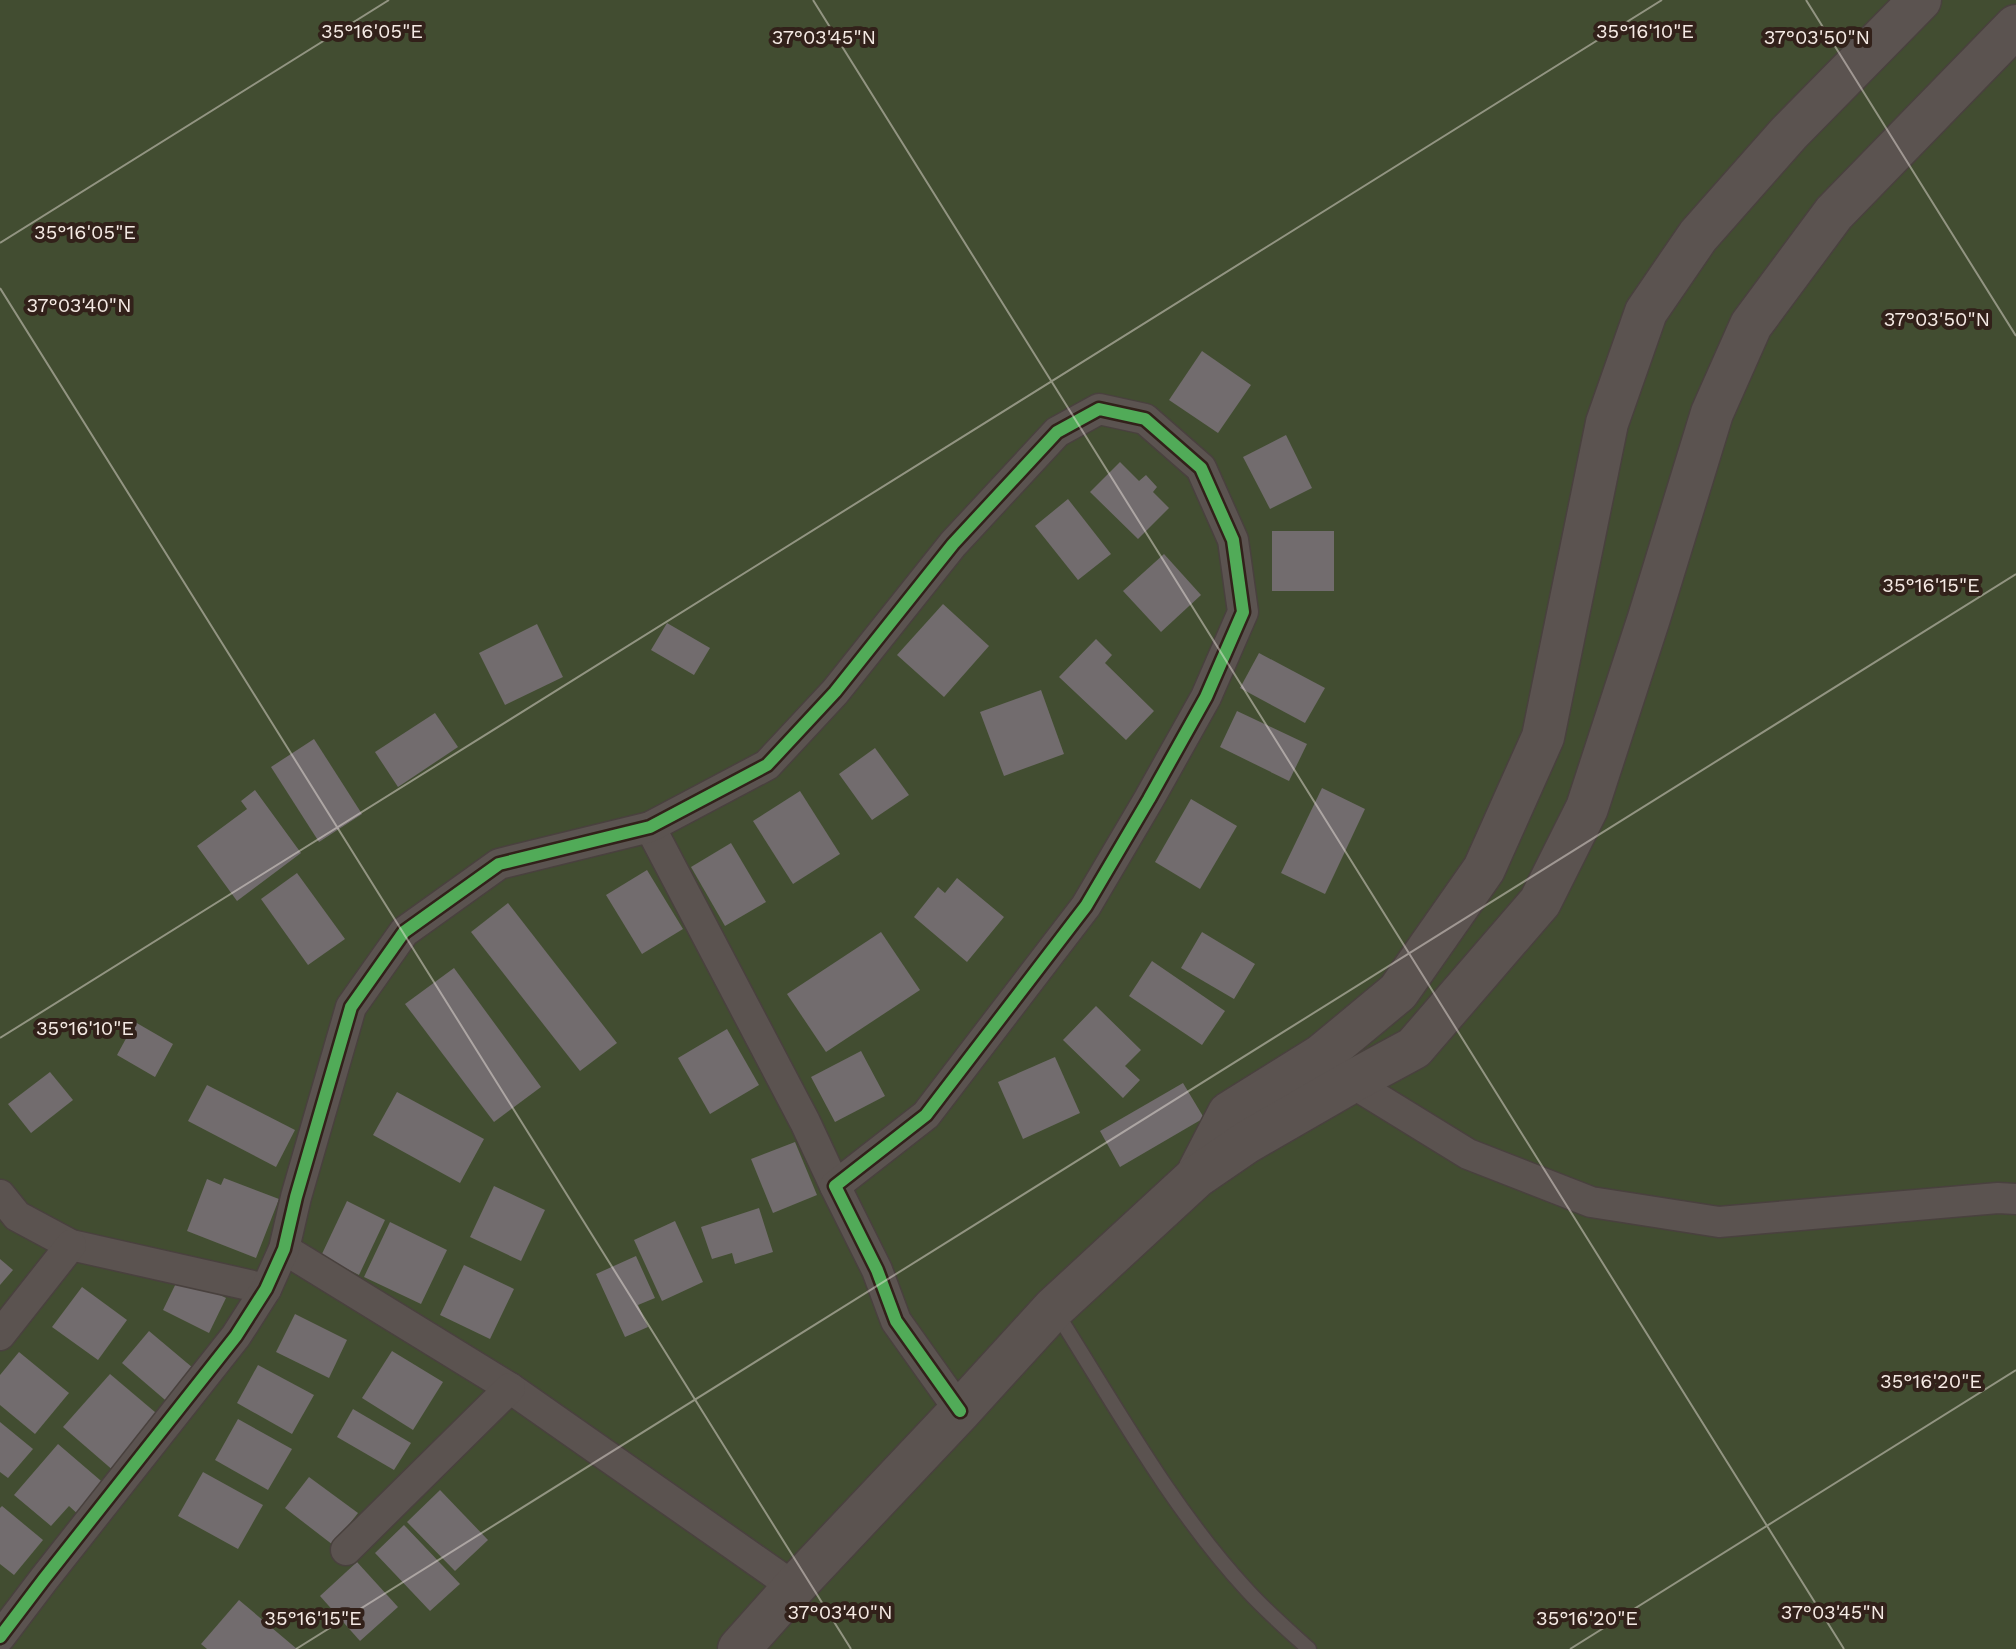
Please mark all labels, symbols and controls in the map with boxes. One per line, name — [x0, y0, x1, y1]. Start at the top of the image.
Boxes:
text: 35°16'05"E — [321, 19, 423, 43]
text: 35°16'10"E — [1596, 19, 1694, 43]
text: 37°03'45"N — [772, 25, 876, 49]
text: 37°03'50"N — [1764, 25, 1870, 49]
text: 35°16'05"E — [34, 220, 136, 244]
text: 37°03'40"N — [26, 293, 132, 317]
text: 37°03'50"N — [1884, 307, 1990, 331]
text: 35°16'15"E — [1882, 573, 1980, 597]
text: 35°16'10"E — [36, 1016, 134, 1040]
text: 35°16'20"E — [1880, 1369, 1982, 1393]
text: 37°03'40"N — [787, 1600, 893, 1624]
text: 37°03'45"N — [1781, 1600, 1885, 1624]
text: 35°16'15"E — [264, 1606, 362, 1630]
text: 35°16'20"E — [1536, 1606, 1638, 1630]

